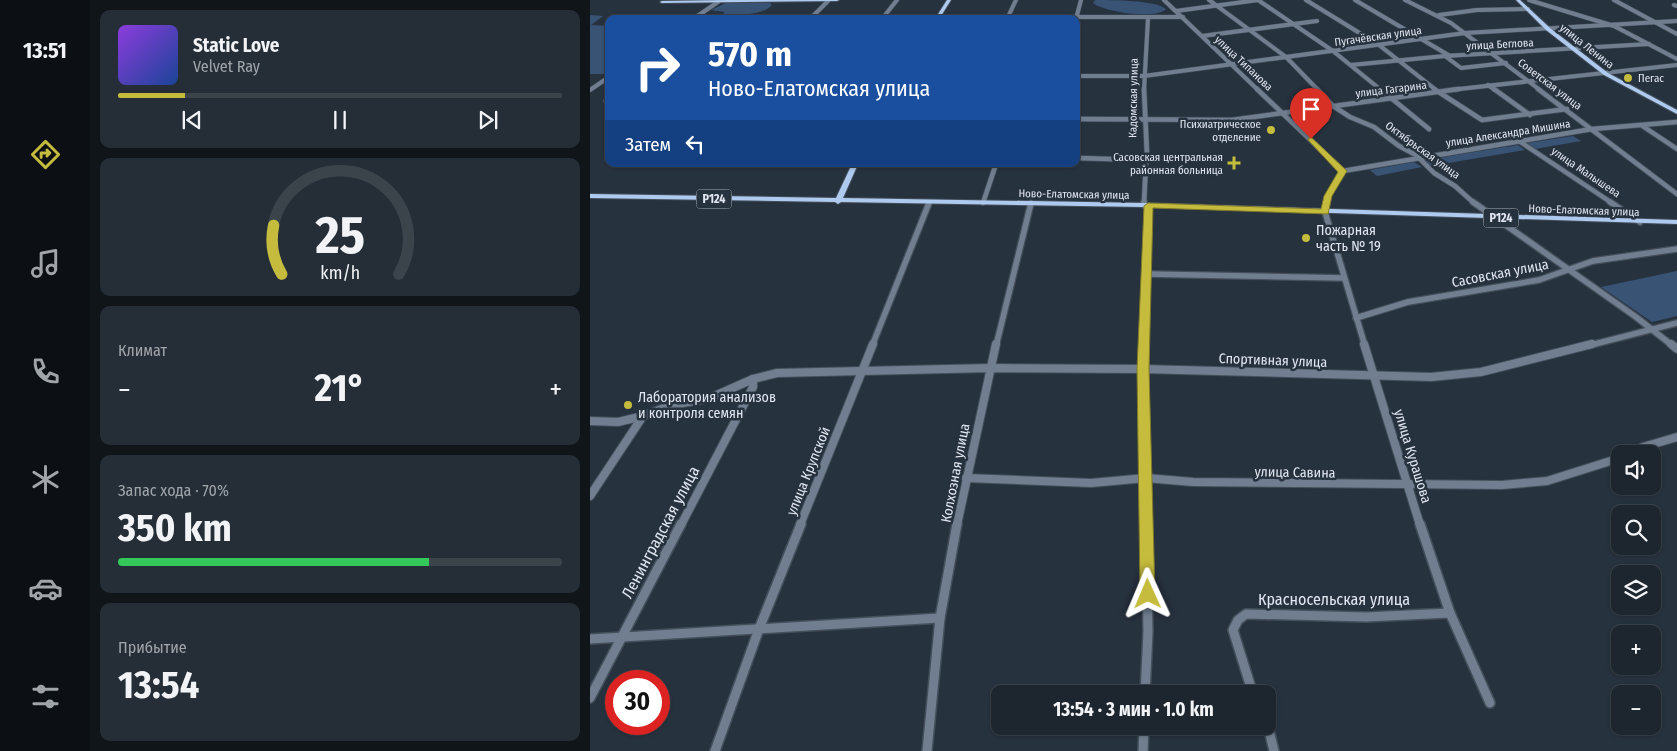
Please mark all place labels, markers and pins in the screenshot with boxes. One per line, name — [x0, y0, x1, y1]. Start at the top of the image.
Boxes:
marker: Пегас — [1622, 72, 1634, 84]
place label: Пегас — [1638, 72, 1664, 85]
pin — [1290, 88, 1332, 139]
place label: Психиатрическое отделение — [1180, 118, 1261, 144]
marker: Психиатрическое отделение — [1265, 124, 1277, 136]
place label: Сасовская центральная районная больница — [1113, 151, 1223, 177]
marker: Сасовская центральная районная больница — [1227, 156, 1241, 170]
place label: Пожарная часть № 19 — [1316, 222, 1381, 255]
marker: Пожарная часть № 19 — [1300, 232, 1312, 244]
place label: Лаборатория анализов и контроля семян — [638, 389, 776, 422]
marker: Лаборатория анализов и контроля семян — [622, 399, 634, 411]

